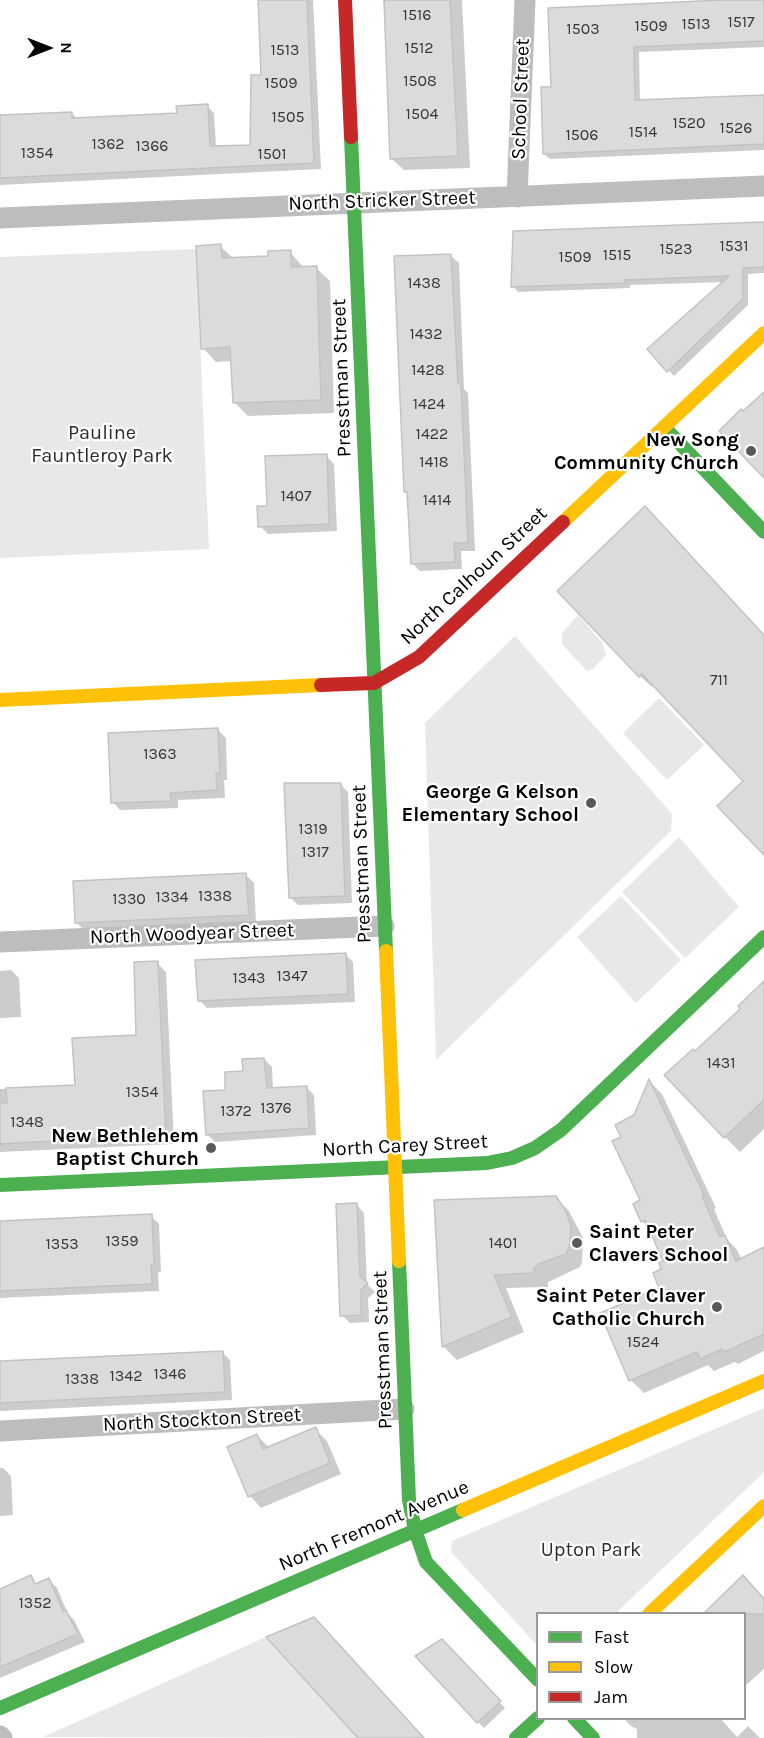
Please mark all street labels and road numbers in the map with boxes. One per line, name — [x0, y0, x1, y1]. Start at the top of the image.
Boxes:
street label: School Street — [507, 38, 535, 160]
street label: North Stricker Street — [288, 186, 476, 216]
street label: Presstman Street — [327, 298, 357, 458]
street label: North Calhoun Street — [396, 502, 552, 650]
street label: Presstman Street — [347, 784, 377, 944]
street label: North Woodyear Street — [89, 918, 295, 950]
street label: North Carey Street — [322, 1130, 488, 1162]
street label: Presstman Street — [368, 1270, 398, 1430]
street label: North Stockton Street — [102, 1403, 302, 1437]
street label: North Fremont Avenue — [275, 1475, 473, 1577]

